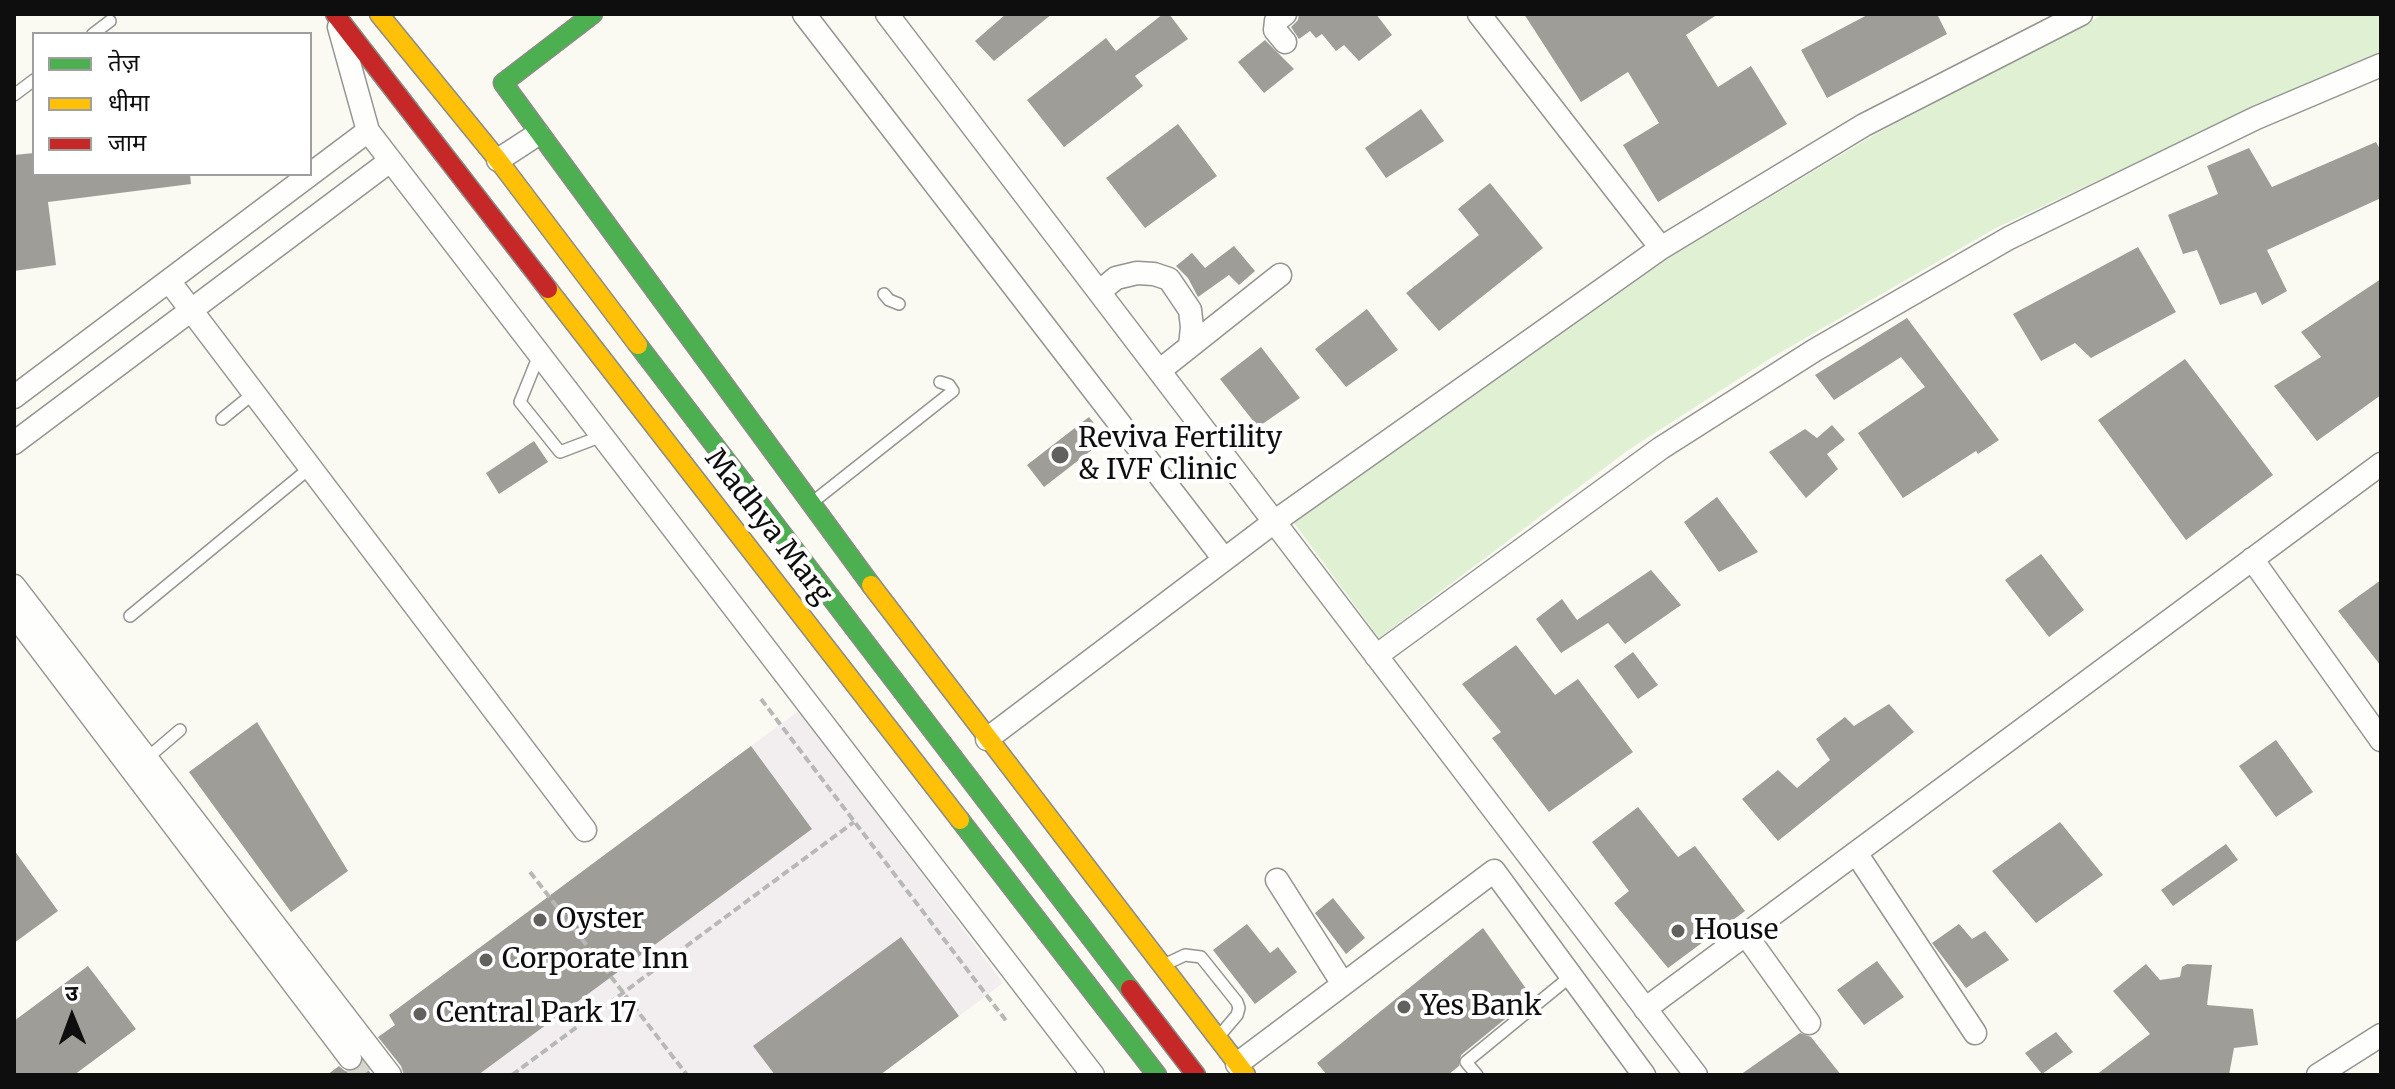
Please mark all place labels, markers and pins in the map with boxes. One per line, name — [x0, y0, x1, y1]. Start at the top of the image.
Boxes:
place label: Reviva Fertility & IVF Clinic — [1078, 422, 1282, 488]
marker: Reviva Fertility & IVF Clinic — [1049, 444, 1071, 466]
place label: Oyster — [556, 903, 644, 937]
marker: Oyster — [531, 911, 549, 929]
place label: House — [1694, 914, 1778, 948]
marker: House — [1669, 922, 1687, 940]
place label: Corporate Inn — [502, 943, 689, 977]
marker: Corporate Inn — [477, 951, 495, 969]
place label: Yes Bank — [1420, 990, 1542, 1024]
place label: Central Park 17 — [436, 997, 636, 1031]
marker: Yes Bank — [1395, 998, 1413, 1016]
marker: Central Park 17 — [411, 1005, 429, 1023]

